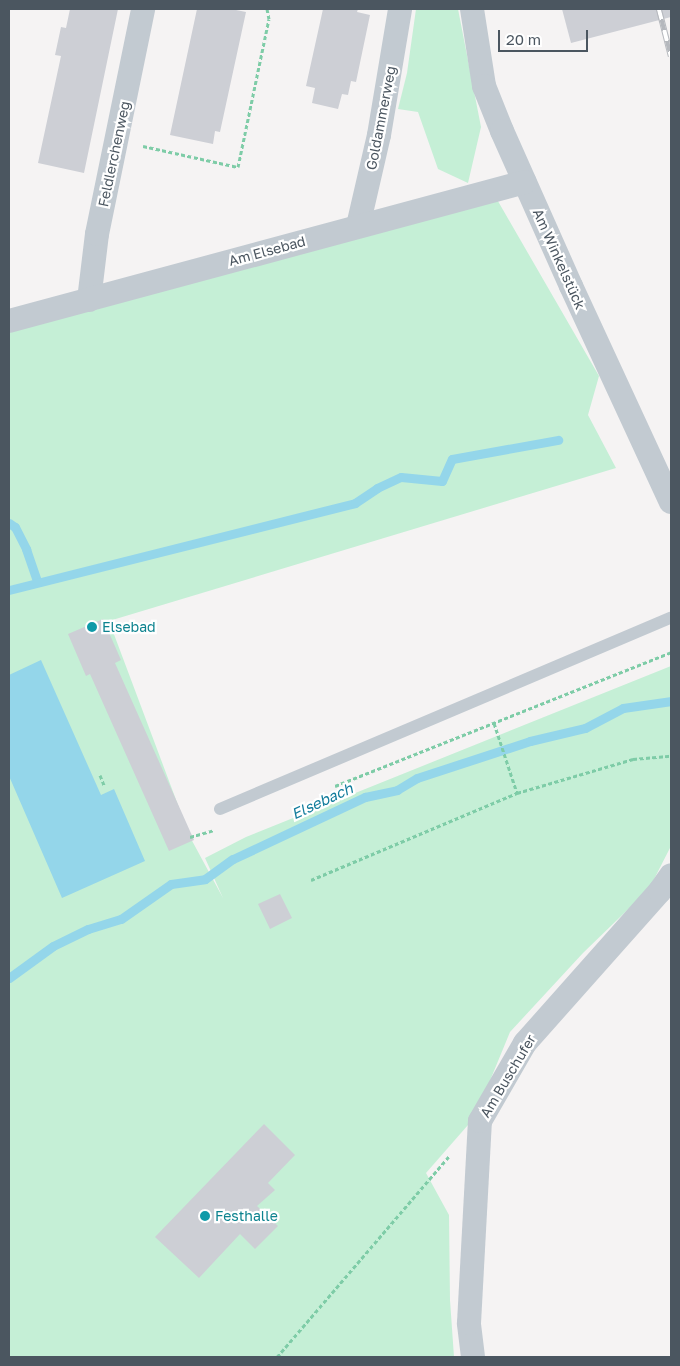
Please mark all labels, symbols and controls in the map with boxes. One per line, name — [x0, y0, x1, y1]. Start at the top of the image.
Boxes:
scale bar — [500, 20, 590, 52]
text: 20 m — [506, 30, 541, 48]
street label: Goldammerweg — [363, 65, 399, 171]
street label: Feldlerchenweg — [95, 100, 133, 208]
street label: Am Winkelstück — [529, 206, 589, 312]
street label: Am Elsebad — [227, 233, 307, 269]
place label: Elsebad — [102, 619, 156, 635]
marker: Elsebad — [86, 621, 98, 633]
water label: Elsebach — [288, 779, 356, 823]
street label: Am Buschufer — [477, 1031, 539, 1121]
place label: Festhalle — [215, 1208, 278, 1224]
marker: Festhalle — [199, 1210, 211, 1222]

